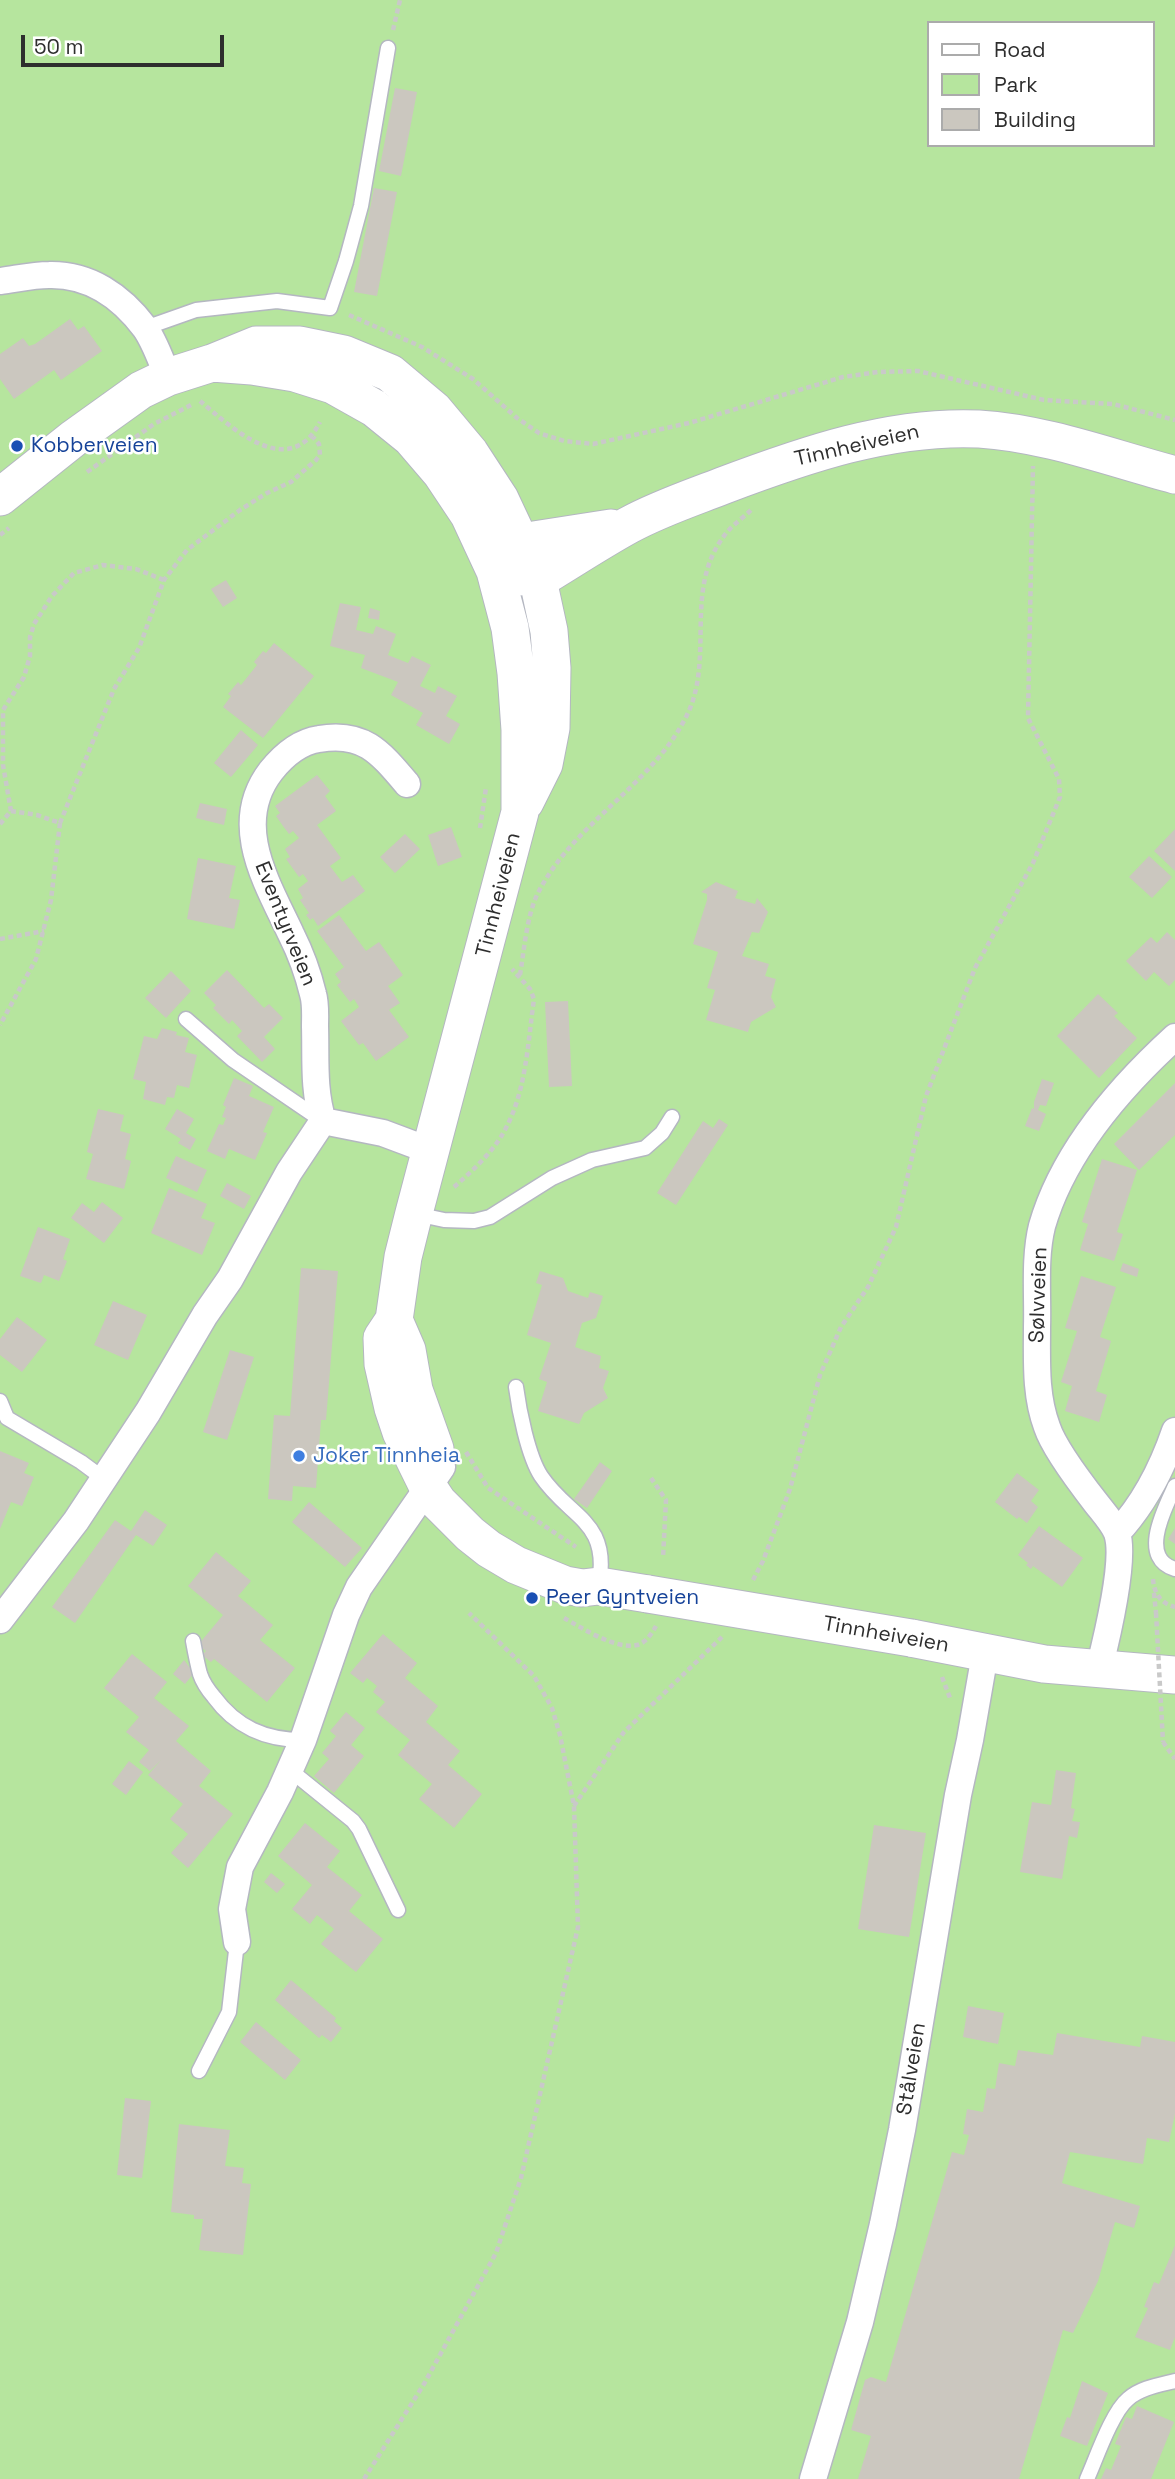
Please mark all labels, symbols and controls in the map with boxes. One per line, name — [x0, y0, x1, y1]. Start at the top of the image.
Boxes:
scale bar — [24, 21, 228, 65]
legend — [926, 21, 1154, 147]
text: 50 m — [34, 33, 84, 60]
text: Road — [994, 36, 1046, 63]
text: Park — [994, 71, 1038, 98]
text: Building — [994, 106, 1076, 133]
street label: Tinnheiveien — [792, 419, 922, 473]
place label: Kobberveien — [31, 433, 158, 459]
marker: Kobberveien — [9, 438, 25, 454]
street label: Tinnheiveien — [471, 830, 527, 960]
street label: Eventyrveien — [249, 858, 321, 990]
street label: Sølvveien — [1025, 1247, 1053, 1343]
place label: Joker Tinnheia — [313, 1443, 460, 1469]
marker: Joker Tinnheia — [291, 1448, 307, 1464]
place label: Peer Gyntveien — [546, 1585, 699, 1611]
marker: Peer Gyntveien — [524, 1590, 540, 1606]
street label: Tinnheiveien — [821, 1612, 951, 1658]
street label: Stålveien — [892, 2021, 932, 2117]

